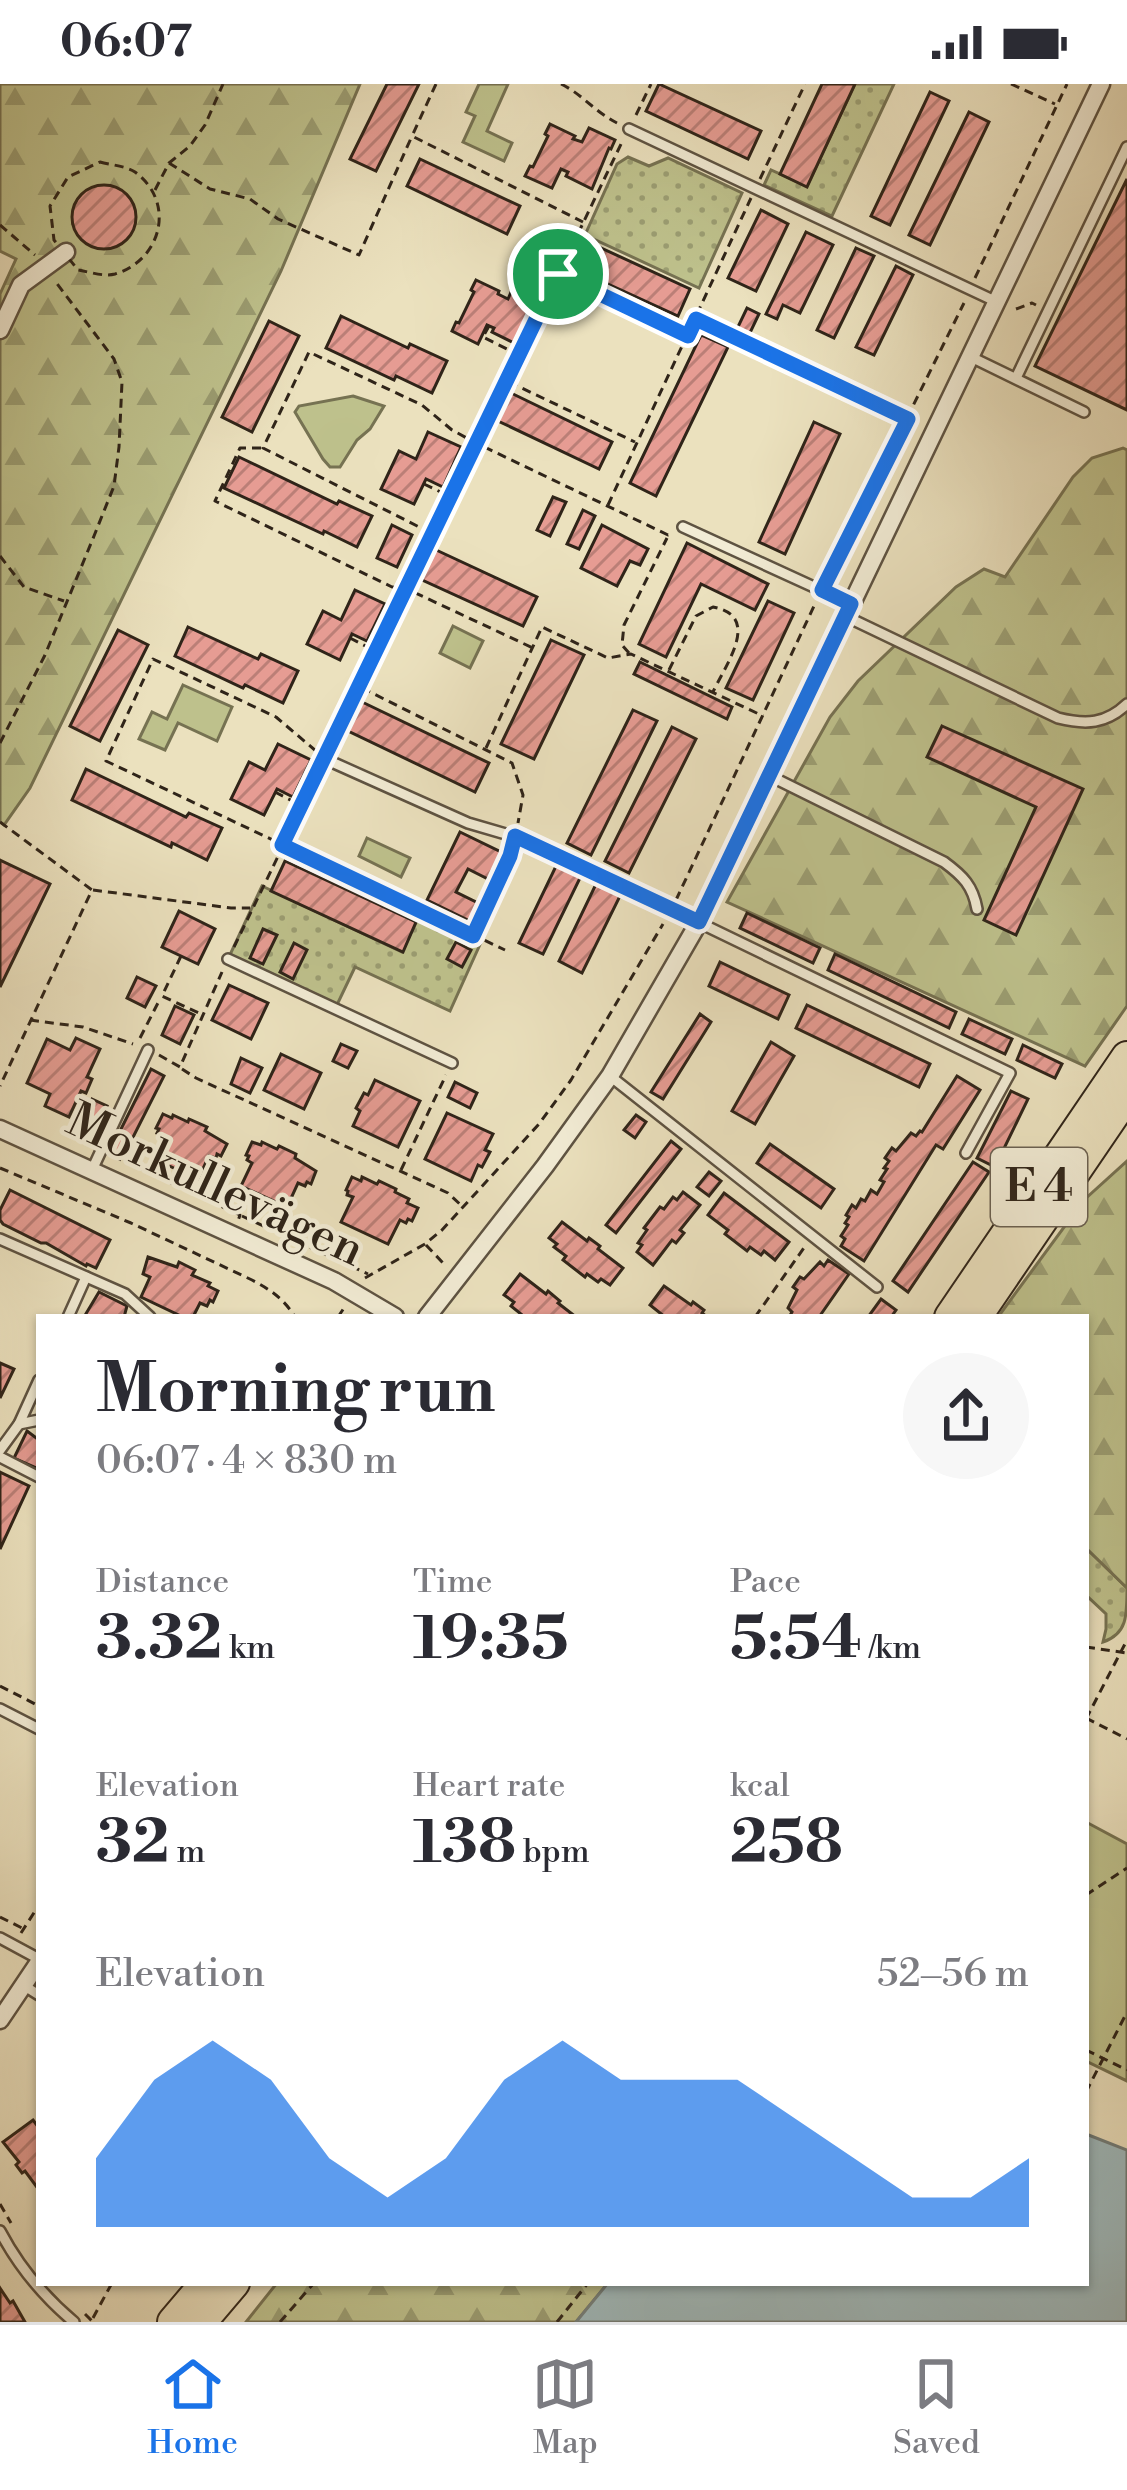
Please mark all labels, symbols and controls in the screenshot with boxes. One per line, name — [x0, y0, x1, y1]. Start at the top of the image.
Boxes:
text: 06:07 — [60, 14, 192, 71]
pin — [507, 223, 609, 325]
icon: arrive — [525, 241, 591, 307]
street label: Morkullevägen — [57, 1091, 373, 1281]
road number: E 4 — [991, 1148, 1087, 1226]
text: Morning run — [96, 1350, 495, 1433]
button: share — [903, 1353, 1029, 1479]
text: 06:07 · 4 × 830 m — [96, 1437, 397, 1486]
text: Distance — [96, 1562, 229, 1603]
text: Time — [413, 1562, 492, 1603]
text: Pace — [730, 1562, 801, 1603]
text: 3.32 — [96, 1603, 222, 1678]
text: 19:35 — [413, 1603, 568, 1678]
text: 5:54 — [730, 1603, 862, 1678]
text: km — [222, 1628, 275, 1669]
text: /km — [862, 1628, 921, 1669]
text: Elevation — [96, 1766, 239, 1807]
text: Heart rate — [413, 1766, 565, 1807]
text: kcal — [730, 1766, 790, 1807]
text: 32 — [96, 1807, 170, 1882]
text: 138 — [413, 1807, 516, 1882]
text: 258 — [730, 1807, 843, 1882]
text: m — [170, 1832, 205, 1873]
text: bpm — [516, 1832, 590, 1873]
text: Elevation — [96, 1950, 265, 1999]
text: 52–56 m — [877, 1950, 1029, 1999]
tab: Home — [147, 2351, 238, 2464]
tab: Map — [532, 2351, 598, 2464]
tab: Saved — [893, 2351, 980, 2464]

